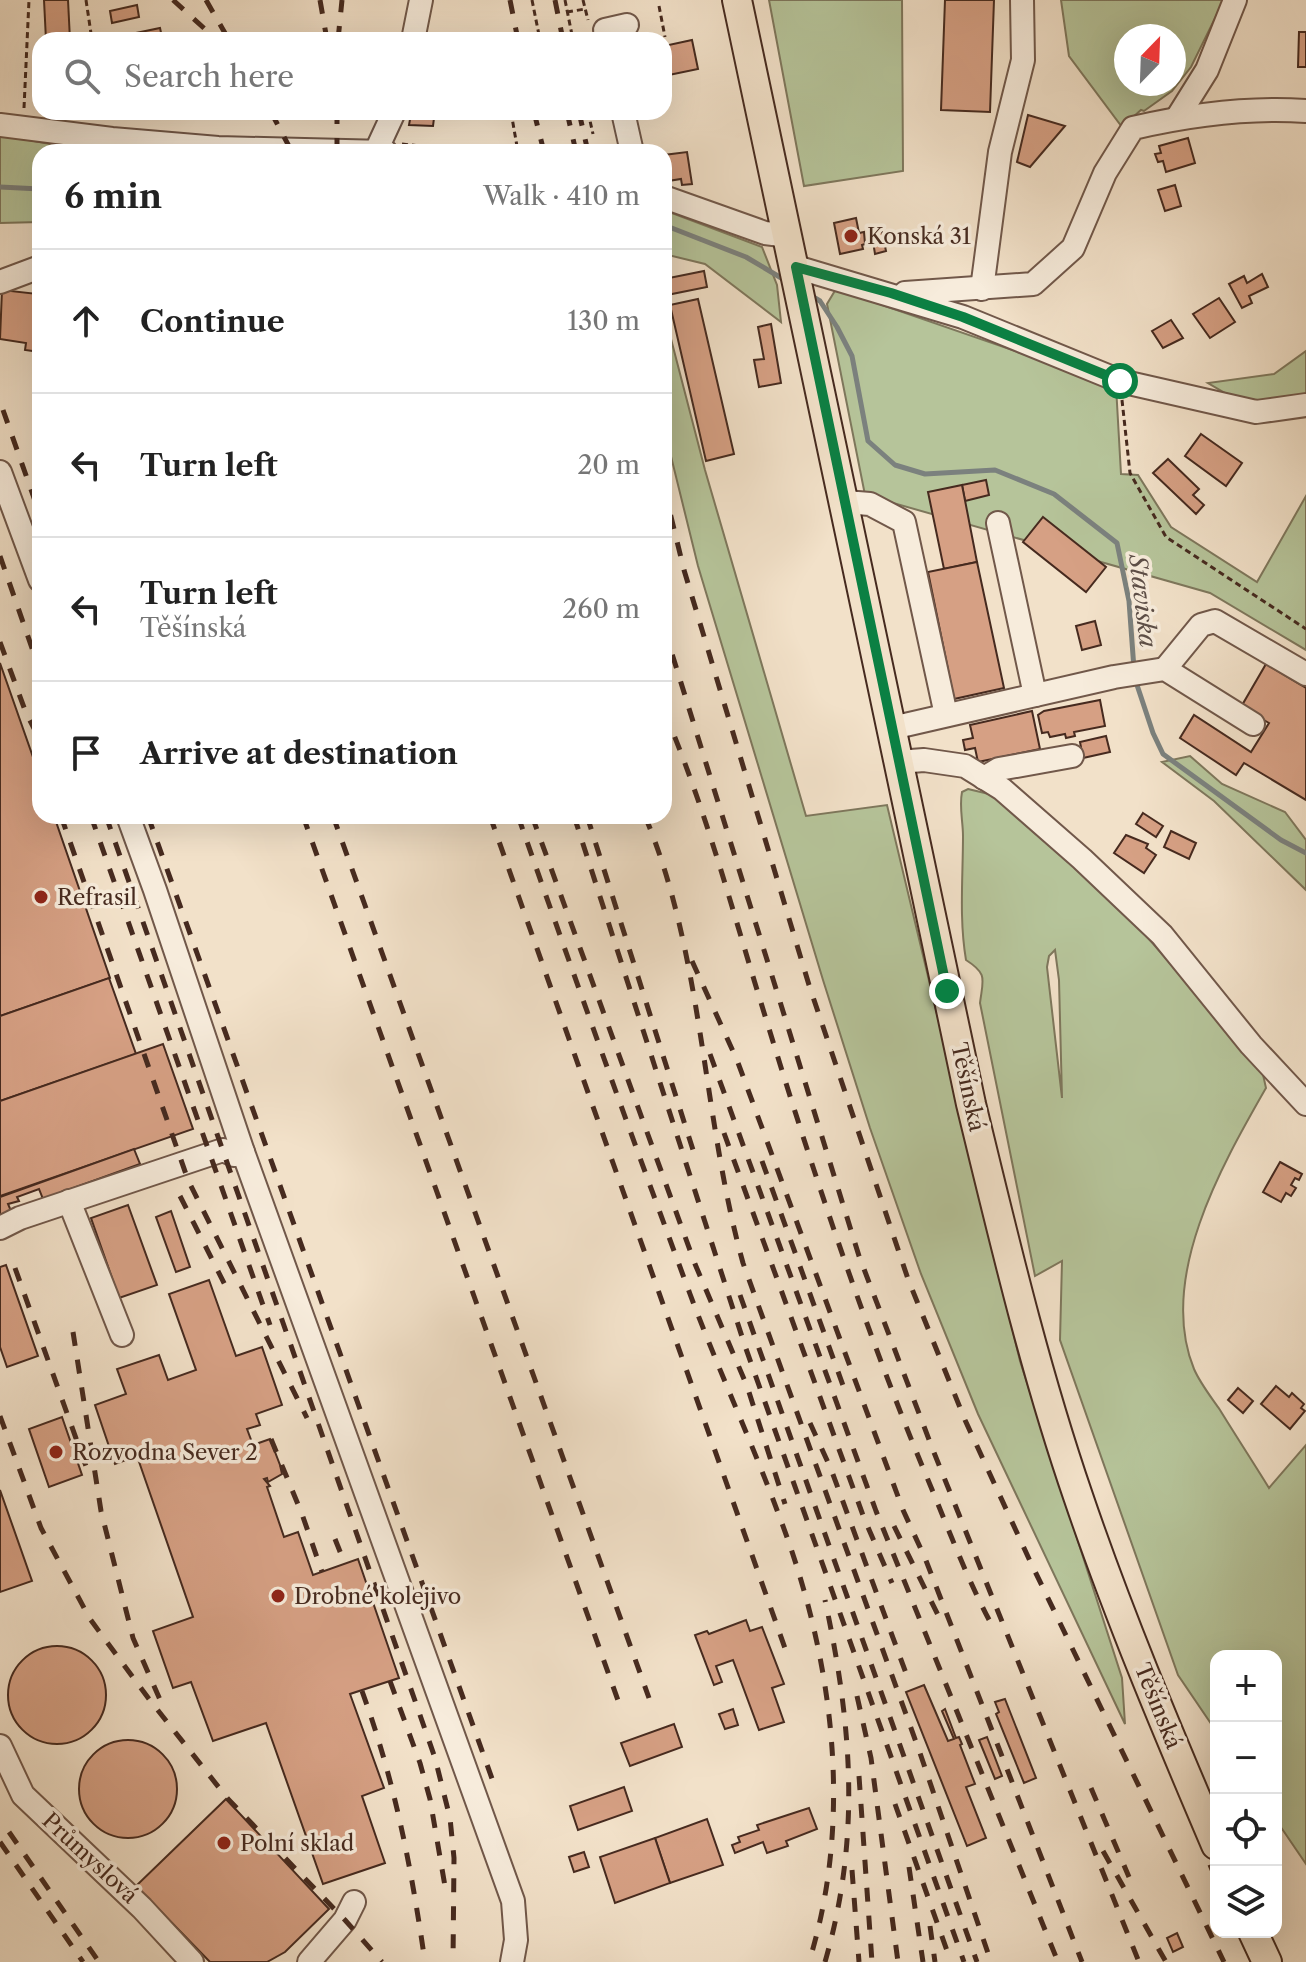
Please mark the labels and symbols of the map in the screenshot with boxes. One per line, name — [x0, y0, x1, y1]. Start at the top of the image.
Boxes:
north arrow — [1114, 24, 1186, 96]
place label: Konská 31 — [867, 223, 971, 250]
marker: Konská 31 — [842, 227, 860, 245]
route start — [1102, 363, 1138, 399]
water label: Staviska — [1123, 551, 1163, 649]
place label: Refrasil — [57, 884, 137, 911]
marker: Refrasil — [32, 888, 50, 906]
route end — [929, 973, 965, 1009]
street label: Těšínská — [945, 1040, 991, 1134]
place label: Rozvodna Sever 2 — [72, 1439, 258, 1466]
marker: Rozvodna Sever 2 — [47, 1443, 65, 1461]
place label: Drobné kolejivo — [294, 1583, 461, 1610]
marker: Drobné kolejivo — [269, 1587, 287, 1605]
street label: Těšínská — [1129, 1659, 1188, 1753]
street label: Průmyslová — [37, 1807, 144, 1909]
place label: Polní sklad — [240, 1830, 354, 1857]
marker: Polní sklad — [215, 1834, 233, 1852]

